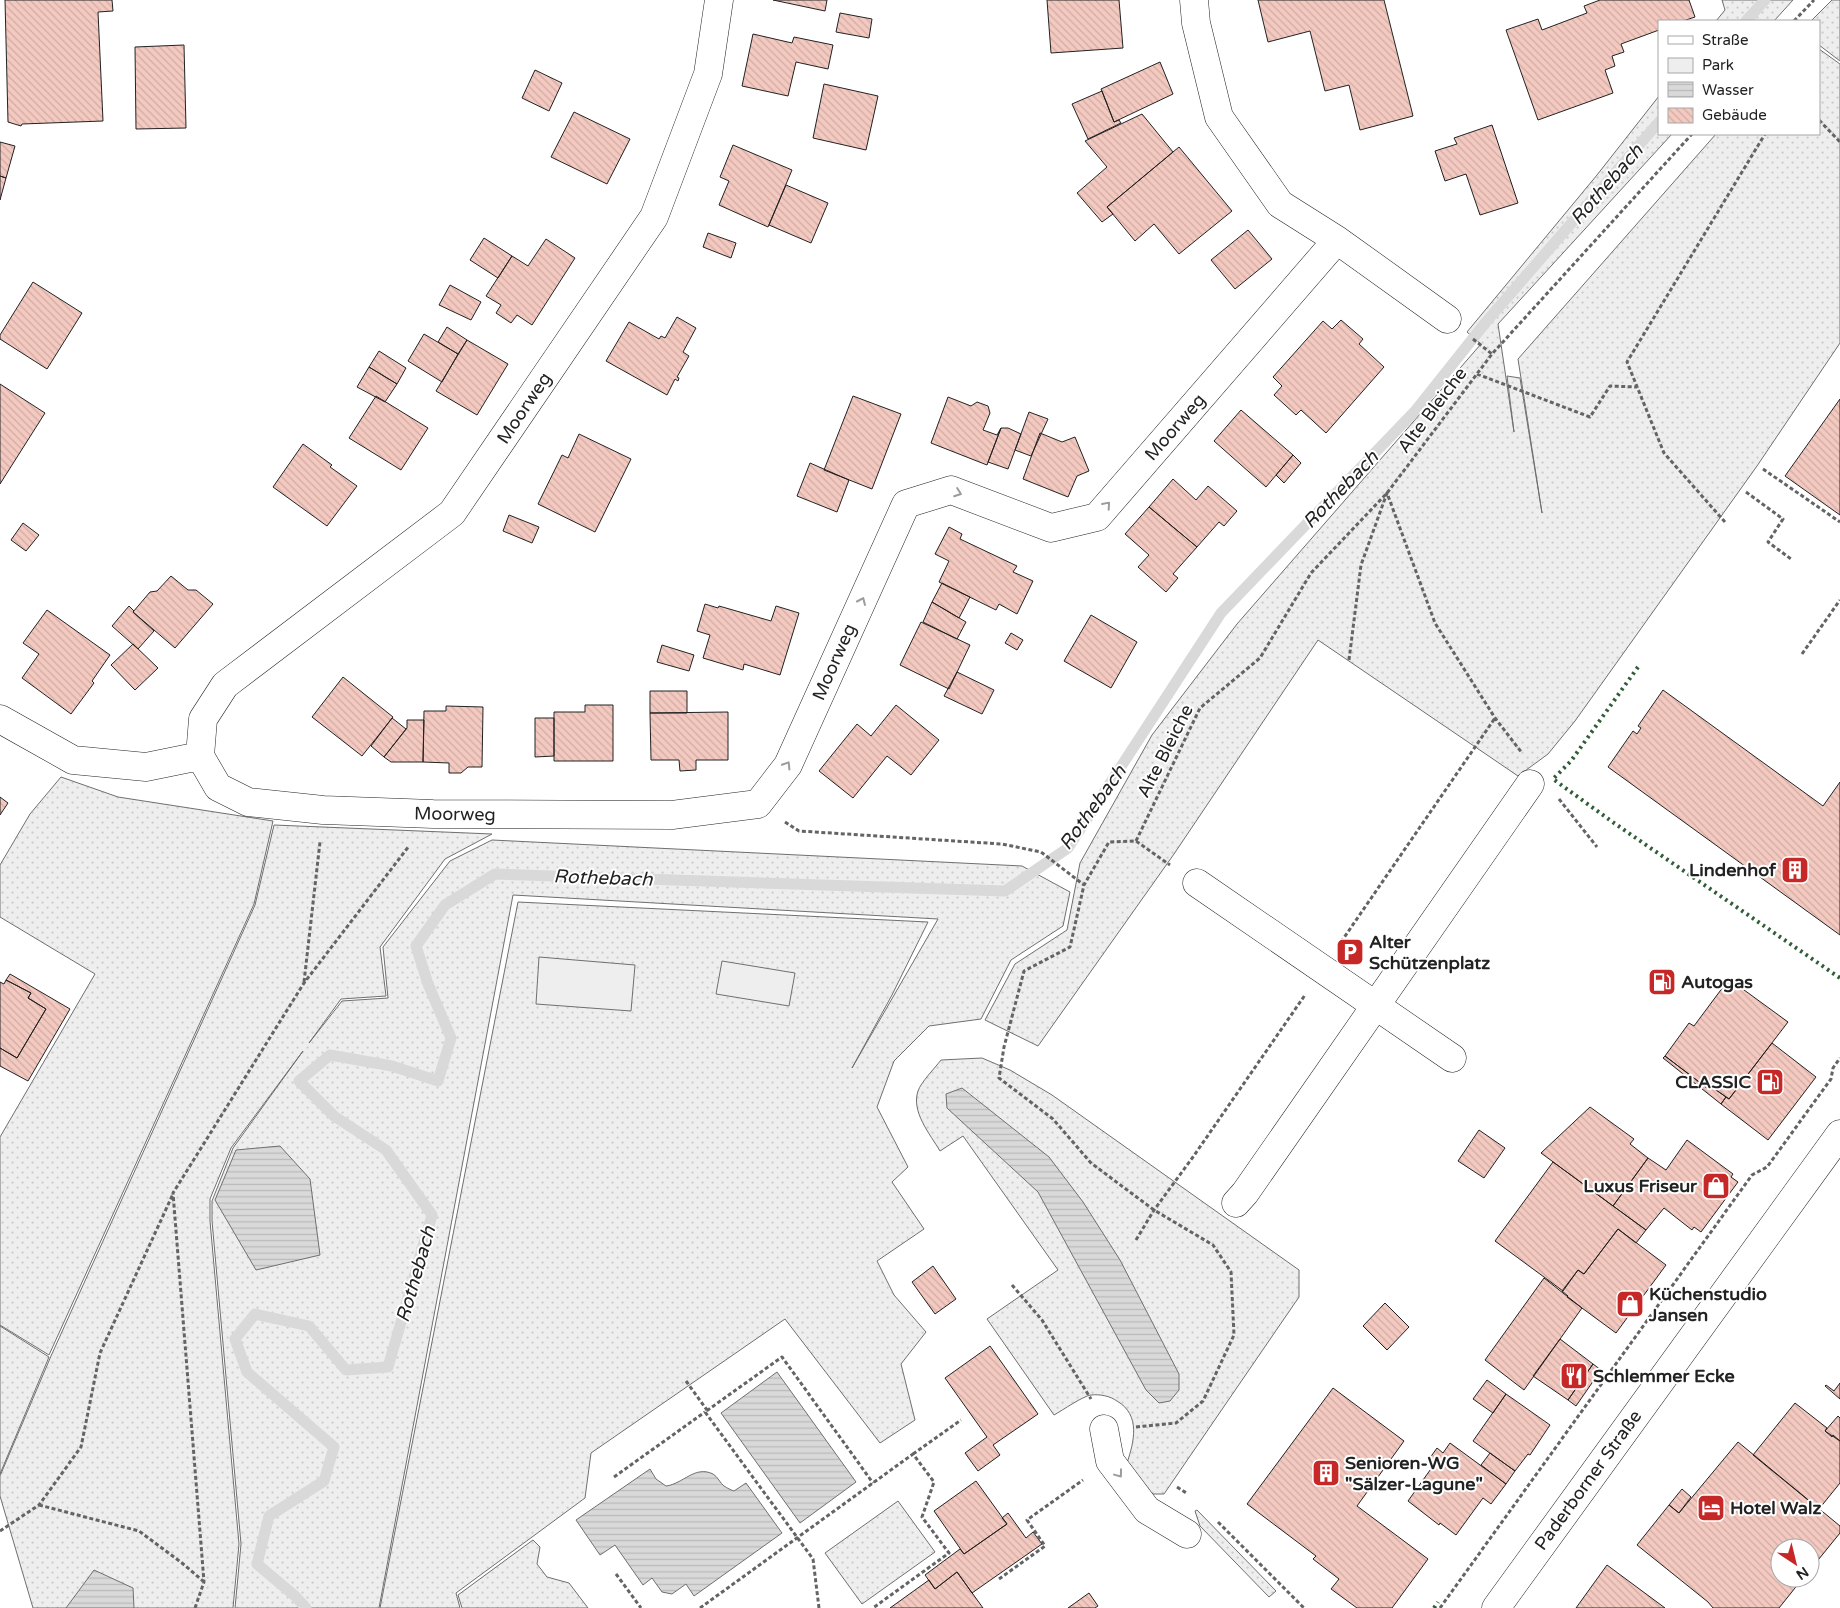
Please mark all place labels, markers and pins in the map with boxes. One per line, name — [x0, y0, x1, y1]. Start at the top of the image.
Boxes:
building icon: Lindenhof — [1780, 855, 1810, 885]
place label: Lindenhof — [1689, 859, 1777, 881]
place label: Alter Schützenplatz — [1369, 931, 1490, 974]
parking icon: Alter Schützenplatz — [1335, 937, 1365, 967]
fuel station icon: Autogas — [1647, 967, 1677, 997]
place label: Autogas — [1681, 971, 1753, 993]
fuel station icon: CLASSIC — [1755, 1067, 1785, 1097]
place label: CLASSIC — [1675, 1071, 1751, 1093]
shop icon: Luxus Friseur — [1701, 1171, 1731, 1201]
place label: Luxus Friseur — [1583, 1175, 1698, 1197]
place label: Küchenstudio Jansen — [1648, 1283, 1767, 1326]
shop icon: Küchenstudio Jansen — [1615, 1289, 1645, 1319]
restaurant icon: Schlemmer Ecke — [1559, 1361, 1589, 1391]
place label: Schlemmer Ecke — [1593, 1365, 1735, 1387]
place label: Senioren-WG "Sälzer-Lagune" — [1345, 1452, 1483, 1495]
building icon: Senioren-WG "Sälzer-Lagune" — [1311, 1458, 1341, 1488]
hotel icon: Hotel Walz — [1696, 1493, 1726, 1523]
place label: Hotel Walz — [1730, 1497, 1821, 1519]

